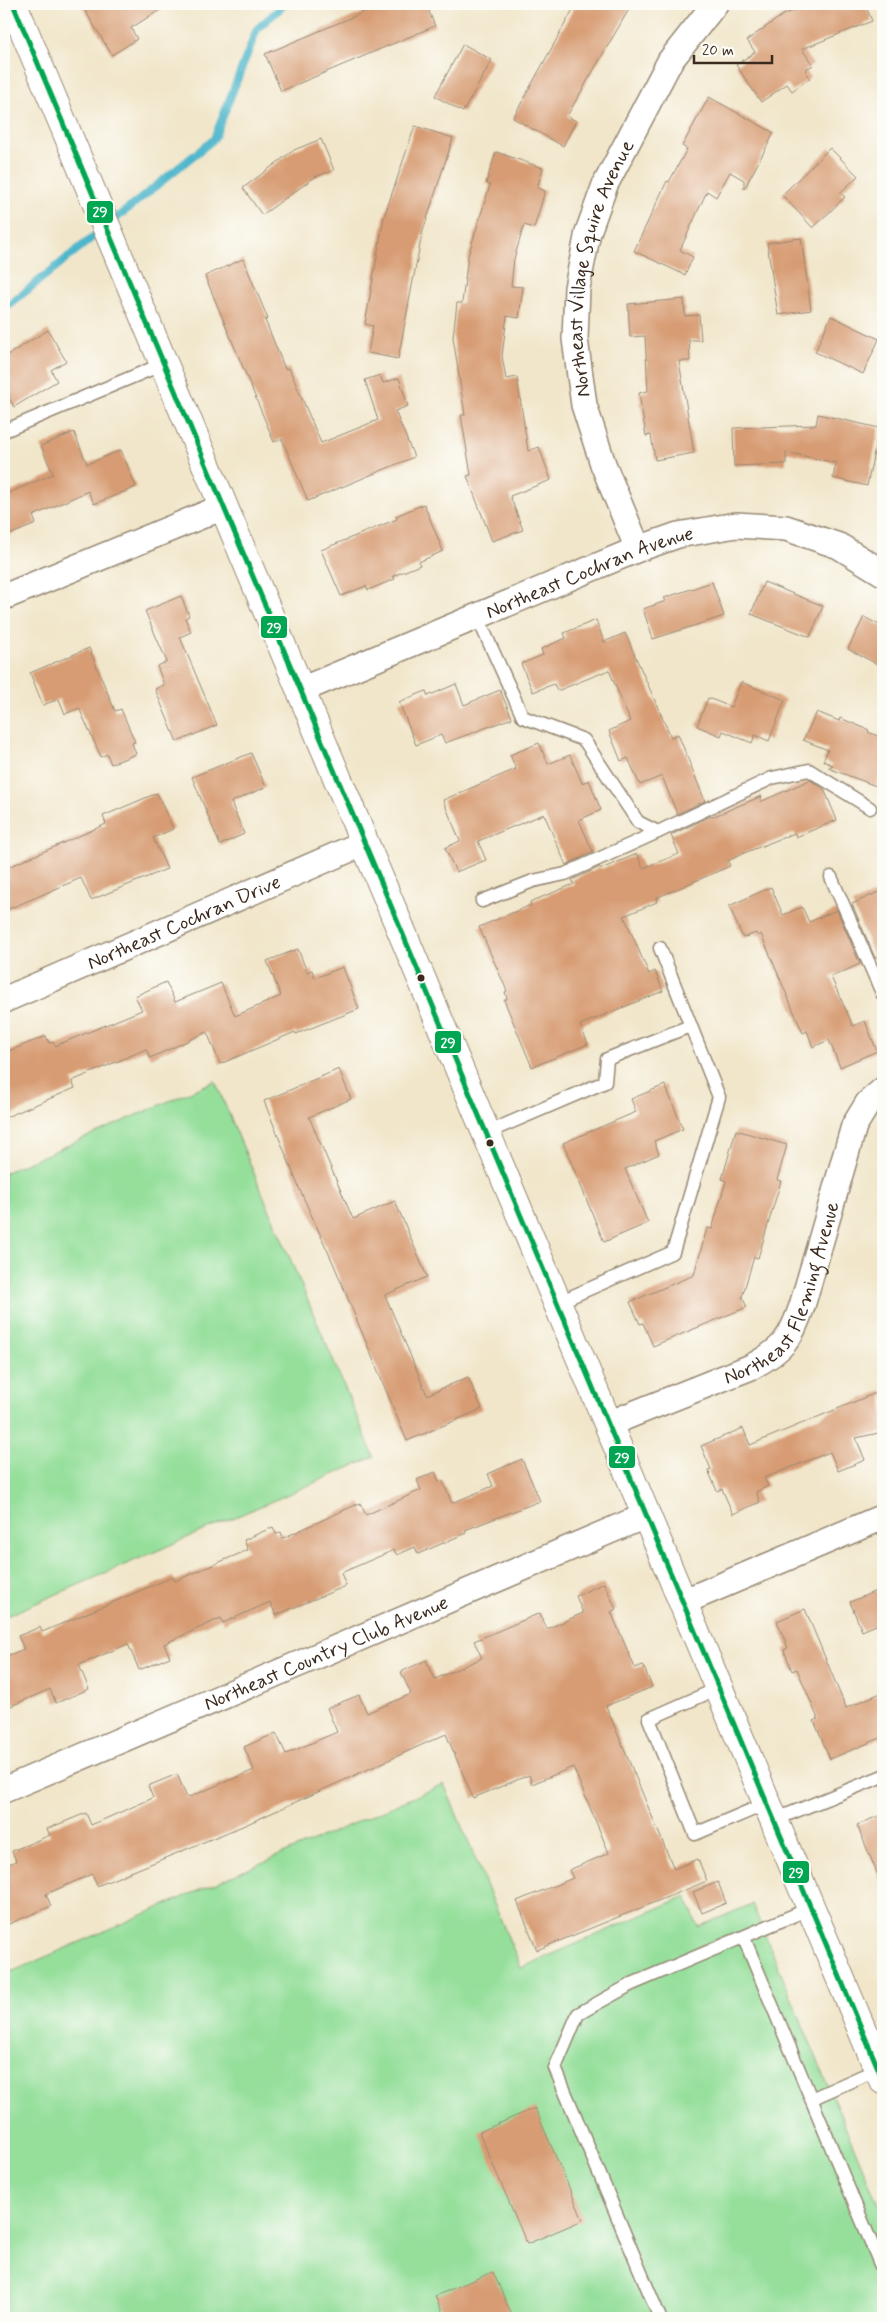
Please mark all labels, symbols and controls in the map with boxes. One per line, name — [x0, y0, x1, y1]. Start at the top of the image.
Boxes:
scale bar — [694, 32, 772, 64]
text: 20 m — [702, 41, 734, 61]
street label: Northeast Village Squire Avenue — [563, 135, 641, 399]
line badge: 29 — [86, 200, 114, 224]
text: 29 — [92, 203, 108, 221]
street label: Northeast Cochran Avenue — [482, 521, 696, 626]
line badge: 29 — [260, 615, 288, 639]
text: 29 — [266, 619, 282, 637]
street label: Northeast Cochran Drive — [83, 869, 285, 977]
unlabelled marker — [416, 973, 426, 983]
line badge: 29 — [434, 1030, 462, 1054]
text: 29 — [440, 1034, 456, 1052]
unlabelled marker — [485, 1138, 495, 1148]
street label: Northeast Fleming Avenue — [720, 1198, 847, 1392]
line badge: 29 — [608, 1445, 636, 1469]
text: 29 — [614, 1449, 630, 1467]
street label: Northeast Country Club Avenue — [200, 1590, 453, 1718]
line badge: 29 — [782, 1860, 810, 1884]
text: 29 — [788, 1864, 804, 1882]

